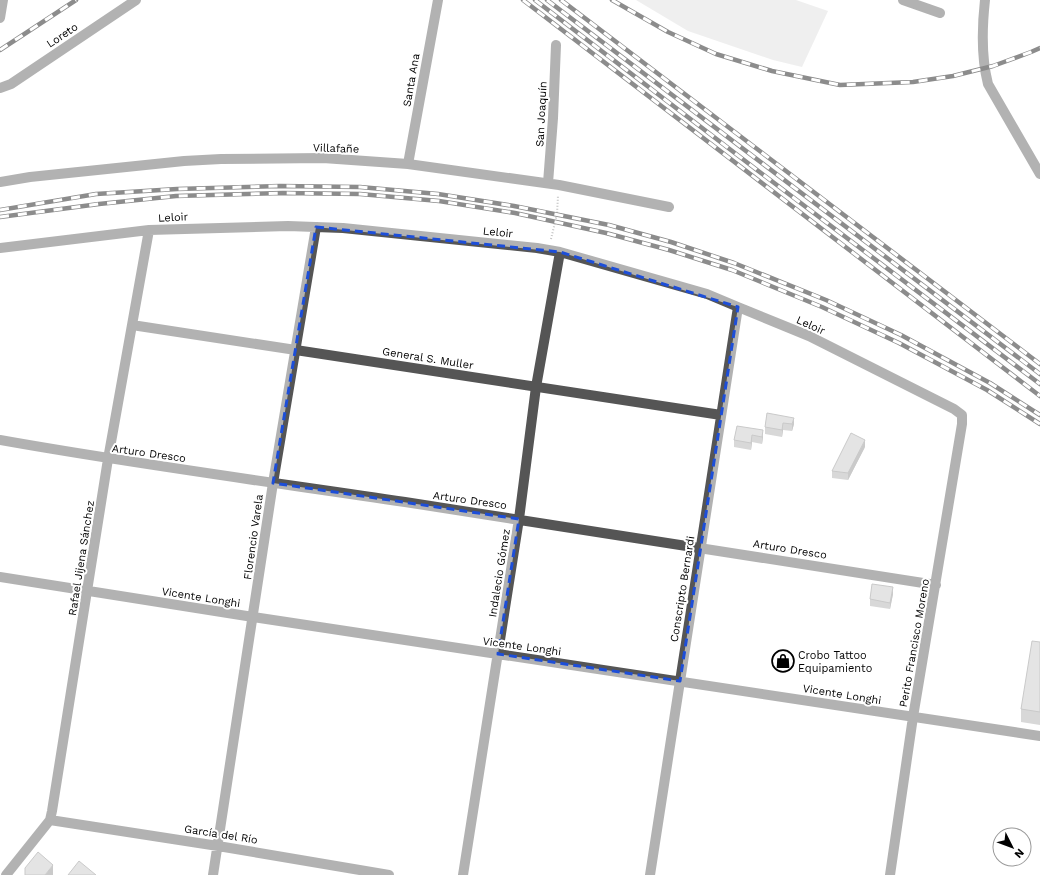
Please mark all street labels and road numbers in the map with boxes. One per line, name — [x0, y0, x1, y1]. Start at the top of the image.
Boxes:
street label: Loreto — [44, 20, 80, 51]
street label: Santa Ana — [400, 52, 423, 108]
street label: San Joaquín — [533, 81, 550, 147]
street label: Villafañe — [313, 141, 359, 156]
street label: Leloir — [158, 210, 189, 225]
street label: Leloir — [482, 224, 514, 241]
street label: Leloir — [794, 313, 828, 338]
street label: General S. Muller — [381, 345, 475, 372]
street label: Arturo Dresco — [111, 442, 187, 465]
street label: Arturo Dresco — [432, 489, 508, 512]
street label: Florencio Varela — [241, 494, 266, 581]
street label: Rafael Jijena Sánchez — [66, 499, 97, 617]
street label: Indalecio Gómez — [486, 528, 513, 618]
street label: Conscripto Bernardi — [668, 535, 697, 643]
street label: Arturo Dresco — [752, 537, 828, 562]
street label: Perito Francisco Moreno — [897, 578, 932, 708]
street label: Vicente Longhi — [161, 585, 241, 610]
street label: Vicente Longhi — [482, 635, 562, 658]
street label: Vicente Longhi — [802, 682, 882, 707]
street label: García del Río — [183, 822, 259, 847]

